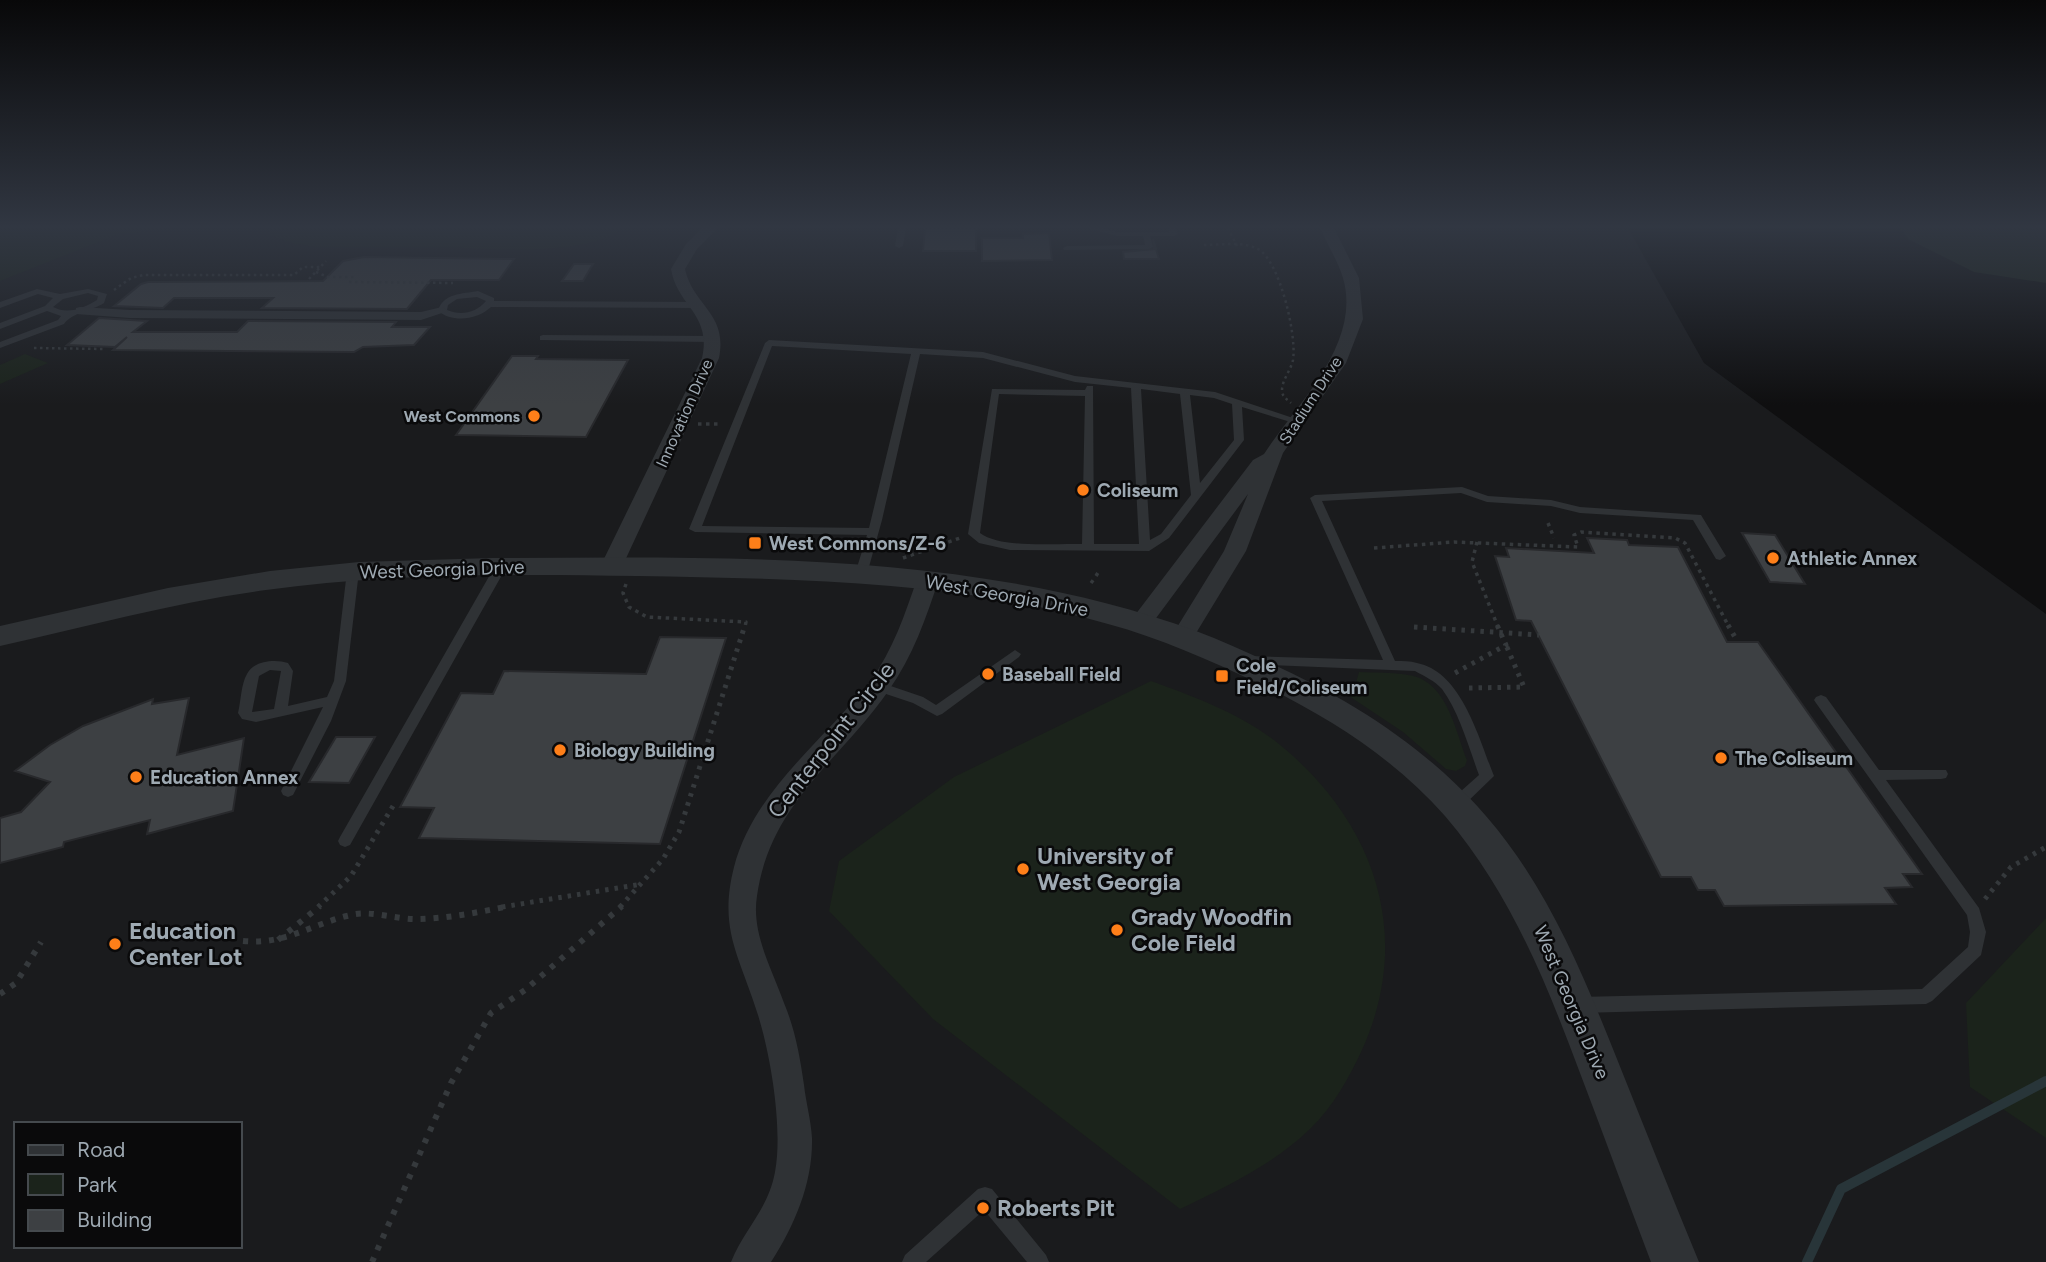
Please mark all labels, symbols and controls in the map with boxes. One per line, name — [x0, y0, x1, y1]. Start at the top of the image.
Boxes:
street label: Stadium Drive — [1275, 353, 1346, 448]
street label: Innovation Drive — [652, 356, 717, 470]
place label: West Commons — [404, 407, 521, 426]
marker: West Commons — [526, 408, 542, 424]
place label: Coliseum — [1097, 479, 1178, 502]
marker: Coliseum — [1075, 482, 1091, 498]
place label: West Commons/Z-6 — [769, 532, 946, 555]
marker: West Commons/Z-6 — [747, 535, 763, 551]
place label: Athletic Annex — [1787, 547, 1917, 570]
marker: Athletic Annex — [1765, 550, 1781, 566]
street label: West Georgia Drive — [359, 555, 525, 584]
street label: West Georgia Drive — [924, 570, 1090, 621]
place label: Cole Field/Coliseum — [1236, 654, 1367, 699]
street label: Centerpoint Circle — [761, 656, 901, 824]
place label: Baseball Field — [1002, 663, 1120, 686]
marker: Baseball Field — [980, 666, 996, 682]
marker: Cole Field/Coliseum — [1214, 668, 1230, 684]
place label: Biology Building — [574, 739, 715, 762]
marker: Biology Building — [552, 742, 568, 758]
place label: The Coliseum — [1735, 747, 1853, 770]
marker: The Coliseum — [1713, 750, 1729, 766]
place label: Education Annex — [150, 766, 298, 789]
marker: Education Annex — [128, 769, 144, 785]
place label: University of West Georgia — [1037, 842, 1181, 896]
marker: University of West Georgia — [1015, 861, 1031, 877]
place label: Grady Woodfin Cole Field — [1131, 903, 1292, 957]
place label: Education Center Lot — [129, 917, 242, 971]
marker: Grady Woodfin Cole Field — [1109, 922, 1125, 938]
street label: West Georgia Drive — [1529, 922, 1614, 1083]
marker: Education Center Lot — [107, 936, 123, 952]
legend — [14, 1122, 242, 1248]
text: Road — [77, 1137, 125, 1162]
text: Park — [77, 1172, 118, 1197]
place label: Roberts Pit — [997, 1194, 1115, 1222]
marker: Roberts Pit — [975, 1200, 991, 1216]
text: Building — [77, 1207, 152, 1232]

